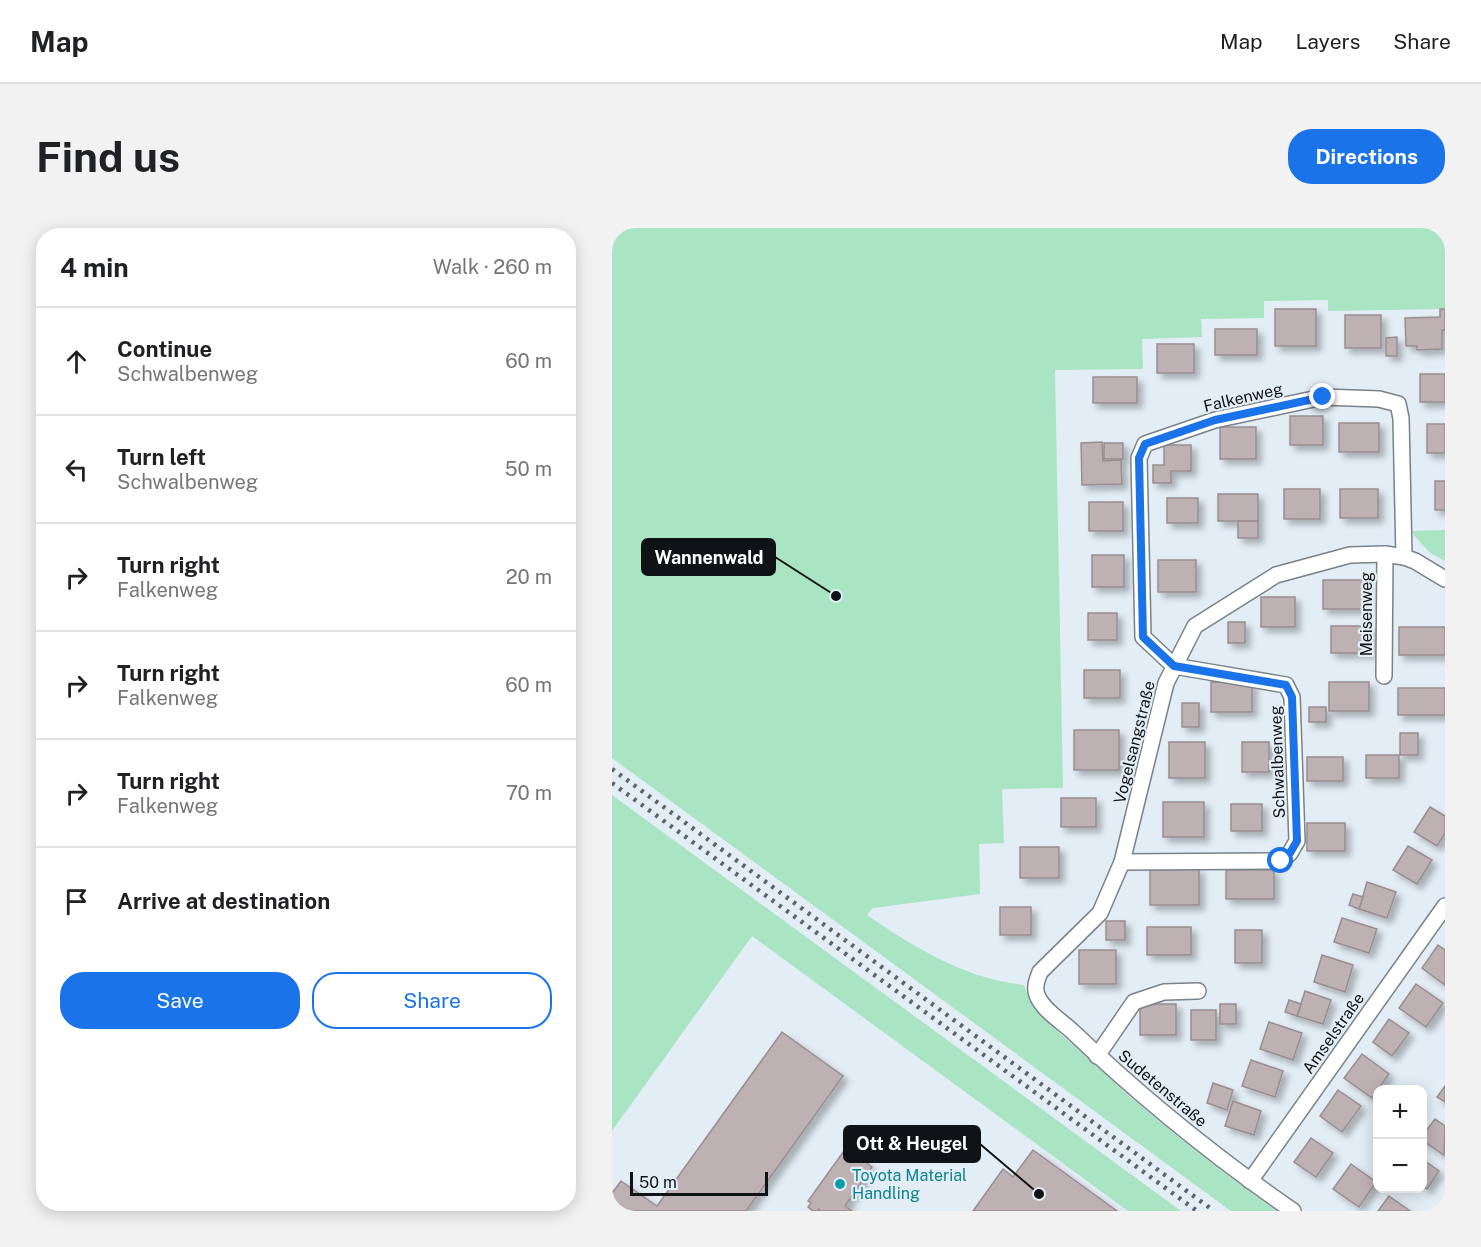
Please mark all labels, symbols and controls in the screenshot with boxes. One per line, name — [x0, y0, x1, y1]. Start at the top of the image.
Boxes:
text: Map — [30, 25, 89, 58]
text: Map — [1220, 29, 1263, 54]
text: Layers — [1296, 29, 1360, 54]
text: Share — [1393, 29, 1451, 54]
button: Directions — [1288, 129, 1445, 184]
text: Find us — [36, 132, 180, 181]
text: 4 min — [60, 252, 129, 283]
text: Walk · 260 m — [433, 255, 552, 279]
text: Continue — [117, 336, 212, 362]
icon: ahead — [60, 345, 93, 378]
text: 60 m — [505, 349, 552, 373]
text: Schwalbenweg — [117, 362, 258, 386]
street label: Falkenweg — [1202, 379, 1285, 416]
route end — [1309, 383, 1335, 409]
text: Turn left — [117, 444, 206, 470]
icon: left — [60, 453, 93, 486]
text: 50 m — [505, 457, 552, 481]
text: Schwalbenweg — [117, 470, 258, 494]
callout: Wannenwald — [642, 539, 775, 575]
text: Wannenwald — [654, 547, 764, 568]
text: Turn right — [117, 552, 220, 578]
icon: right — [60, 561, 93, 594]
text: 20 m — [506, 565, 552, 589]
street label: Meisenweg — [1357, 572, 1376, 656]
text: Falkenweg — [117, 578, 218, 602]
text: Turn right — [117, 660, 220, 686]
icon: right — [60, 669, 93, 702]
text: 60 m — [505, 673, 552, 697]
street label: Vogelsangstraße — [1110, 679, 1159, 805]
text: Falkenweg — [117, 686, 218, 710]
street label: Schwalbenweg — [1266, 705, 1289, 819]
text: Turn right — [117, 768, 220, 794]
icon: right — [60, 777, 93, 810]
text: 70 m — [506, 781, 552, 805]
text: Falkenweg — [117, 794, 218, 818]
route start — [1267, 847, 1293, 873]
icon: arrive — [60, 885, 93, 918]
text: Arrive at destination — [117, 888, 330, 914]
button: Save — [60, 972, 300, 1029]
button: Share — [312, 972, 552, 1029]
street label: Amselstraße — [1299, 989, 1368, 1077]
street label: Sudetenstraße — [1114, 1046, 1211, 1131]
map controls — [1373, 1085, 1427, 1193]
button: + — [1373, 1085, 1427, 1139]
callout: Ott & Heugel — [844, 1126, 980, 1162]
text: Ott & Heugel — [856, 1133, 968, 1154]
button: − — [1373, 1139, 1427, 1193]
place label: Toyota Material Handling — [852, 1166, 967, 1203]
scale bar — [630, 1169, 768, 1196]
text: 50 m — [639, 1173, 677, 1192]
marker: Toyota Material Handling — [833, 1177, 847, 1191]

